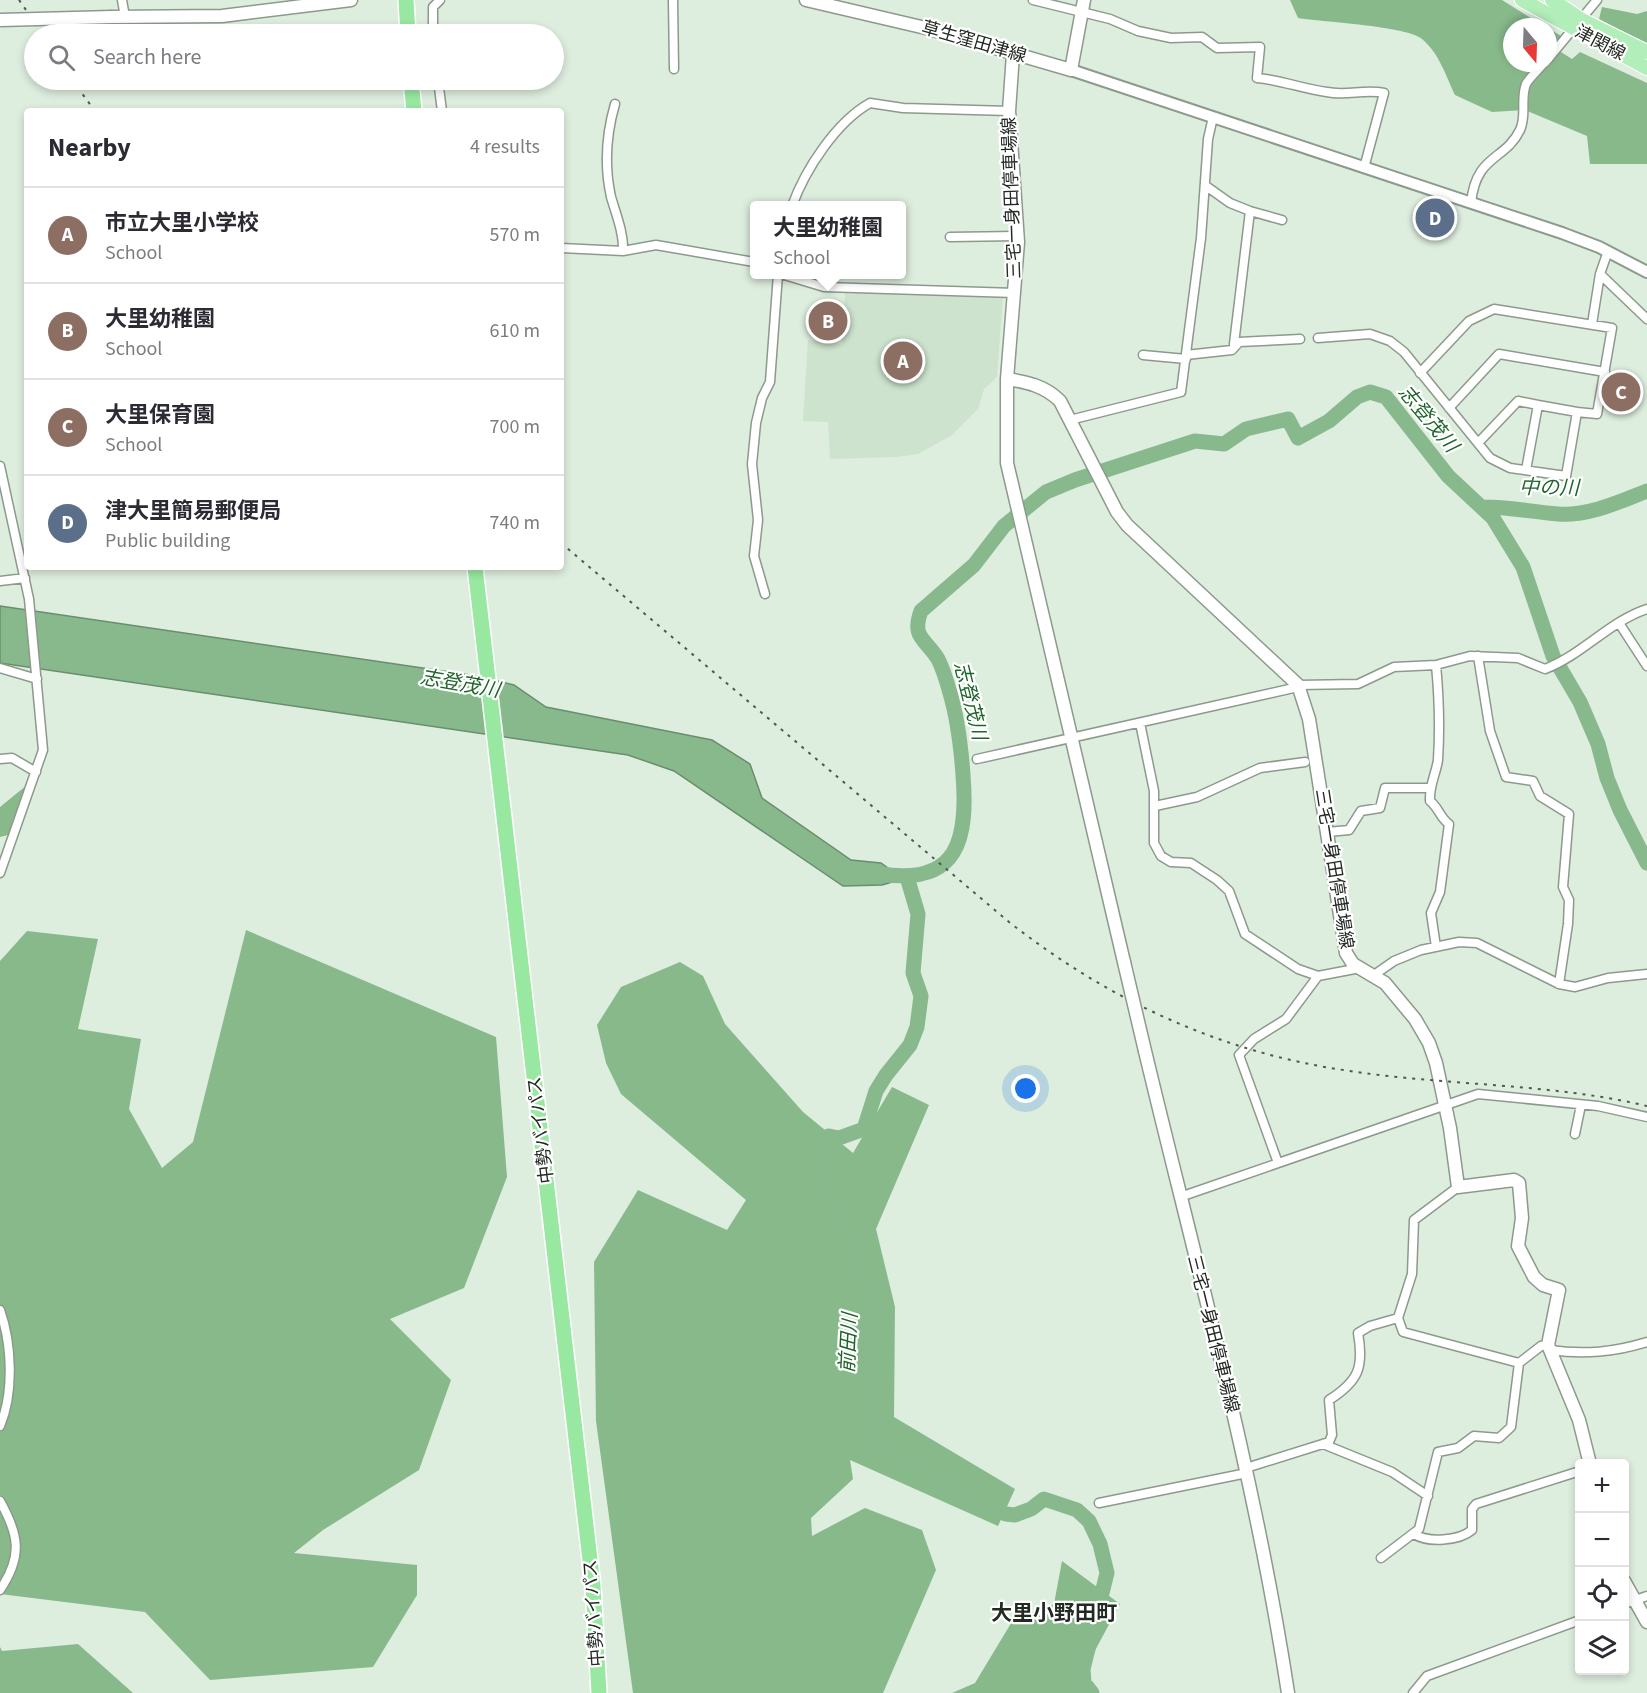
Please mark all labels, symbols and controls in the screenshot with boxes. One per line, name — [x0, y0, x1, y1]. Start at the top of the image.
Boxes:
street label: 草生窪田津線 — [919, 15, 1029, 69]
north arrow — [1503, 18, 1557, 72]
street label: 津関線 — [1570, 19, 1630, 67]
search box — [24, 24, 564, 90]
icon: search — [45, 41, 78, 74]
text: Search here — [93, 41, 201, 73]
street label: 三宅一身田停車場線 — [997, 117, 1027, 279]
text: Nearby — [48, 129, 131, 166]
text: 4 results — [470, 133, 540, 161]
pin: D — [1416, 196, 1454, 240]
popup — [750, 201, 906, 279]
text: 市立大里小学校 — [105, 207, 259, 239]
text: 大里幼稚園 — [773, 212, 883, 244]
text: A — [62, 221, 73, 249]
text: 570 m — [490, 221, 540, 249]
text: School — [105, 239, 162, 267]
text: School — [773, 244, 830, 272]
pin: B — [808, 298, 848, 344]
text: 大里幼稚園 — [105, 303, 215, 335]
text: B — [61, 317, 74, 345]
text: 610 m — [490, 317, 540, 345]
text: School — [105, 335, 162, 363]
pin: A — [884, 338, 922, 384]
pin: C — [1602, 370, 1640, 414]
water label: 志登茂川 — [1392, 379, 1466, 460]
text: 大里保育園 — [105, 399, 215, 431]
text: C — [62, 413, 73, 441]
text: 700 m — [490, 413, 540, 441]
text: School — [105, 431, 162, 459]
water label: 中の川 — [1519, 473, 1581, 503]
text: 津大里簡易郵便局 — [105, 495, 281, 527]
text: D — [61, 509, 74, 537]
text: 740 m — [490, 509, 540, 537]
text: Public building — [105, 527, 230, 555]
water label: 志登茂川 — [947, 659, 994, 745]
water label: 志登茂川 — [418, 663, 504, 705]
street label: 三宅一身田停車場線 — [1309, 787, 1359, 951]
your location — [1011, 1074, 1040, 1103]
street label: 中勢バイパス — [522, 1075, 560, 1185]
street label: 三宅一身田停車場線 — [1181, 1252, 1245, 1416]
water label: 前田川 — [833, 1310, 865, 1374]
map controls — [1575, 1459, 1629, 1675]
button: + — [1575, 1459, 1629, 1513]
button: − — [1575, 1513, 1629, 1567]
street label: 中勢バイパス — [578, 1558, 610, 1668]
button: locate — [1575, 1567, 1629, 1621]
district label: 大里小野田町 — [991, 1598, 1117, 1628]
button: layers — [1575, 1621, 1629, 1675]

